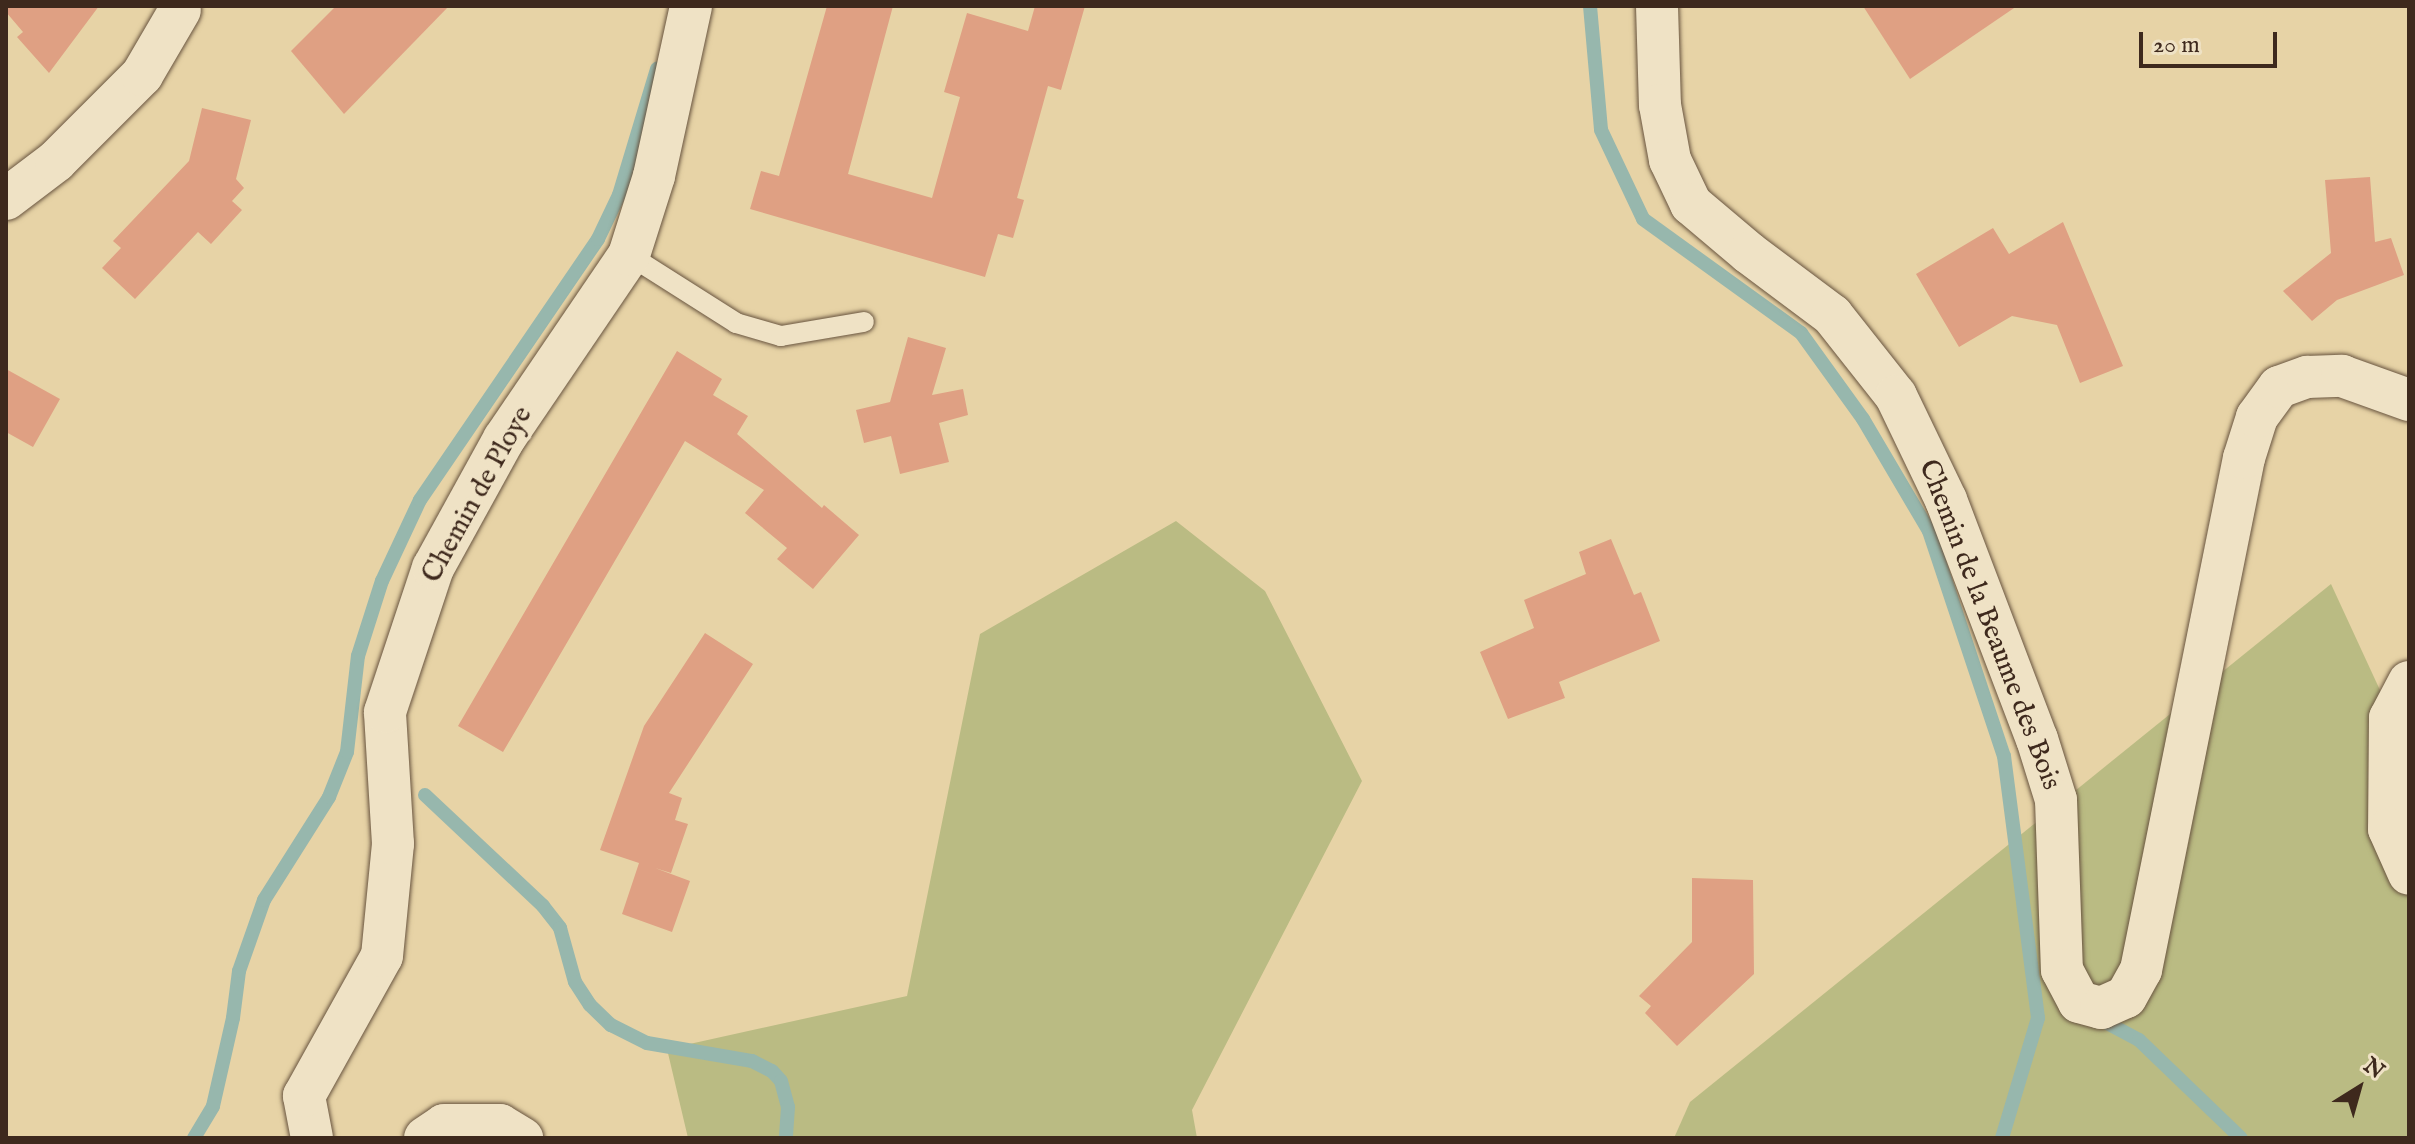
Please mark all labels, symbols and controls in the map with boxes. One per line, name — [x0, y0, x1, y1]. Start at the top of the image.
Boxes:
scale bar — [2143, 16, 2281, 66]
text: 20 m — [2153, 30, 2200, 61]
street label: Chemin de Ploye — [416, 401, 540, 589]
street label: Chemin de la Beaume des Bois — [1910, 455, 2068, 795]
north arrow — [2319, 1048, 2399, 1128]
text: N — [2357, 1052, 2389, 1086]

